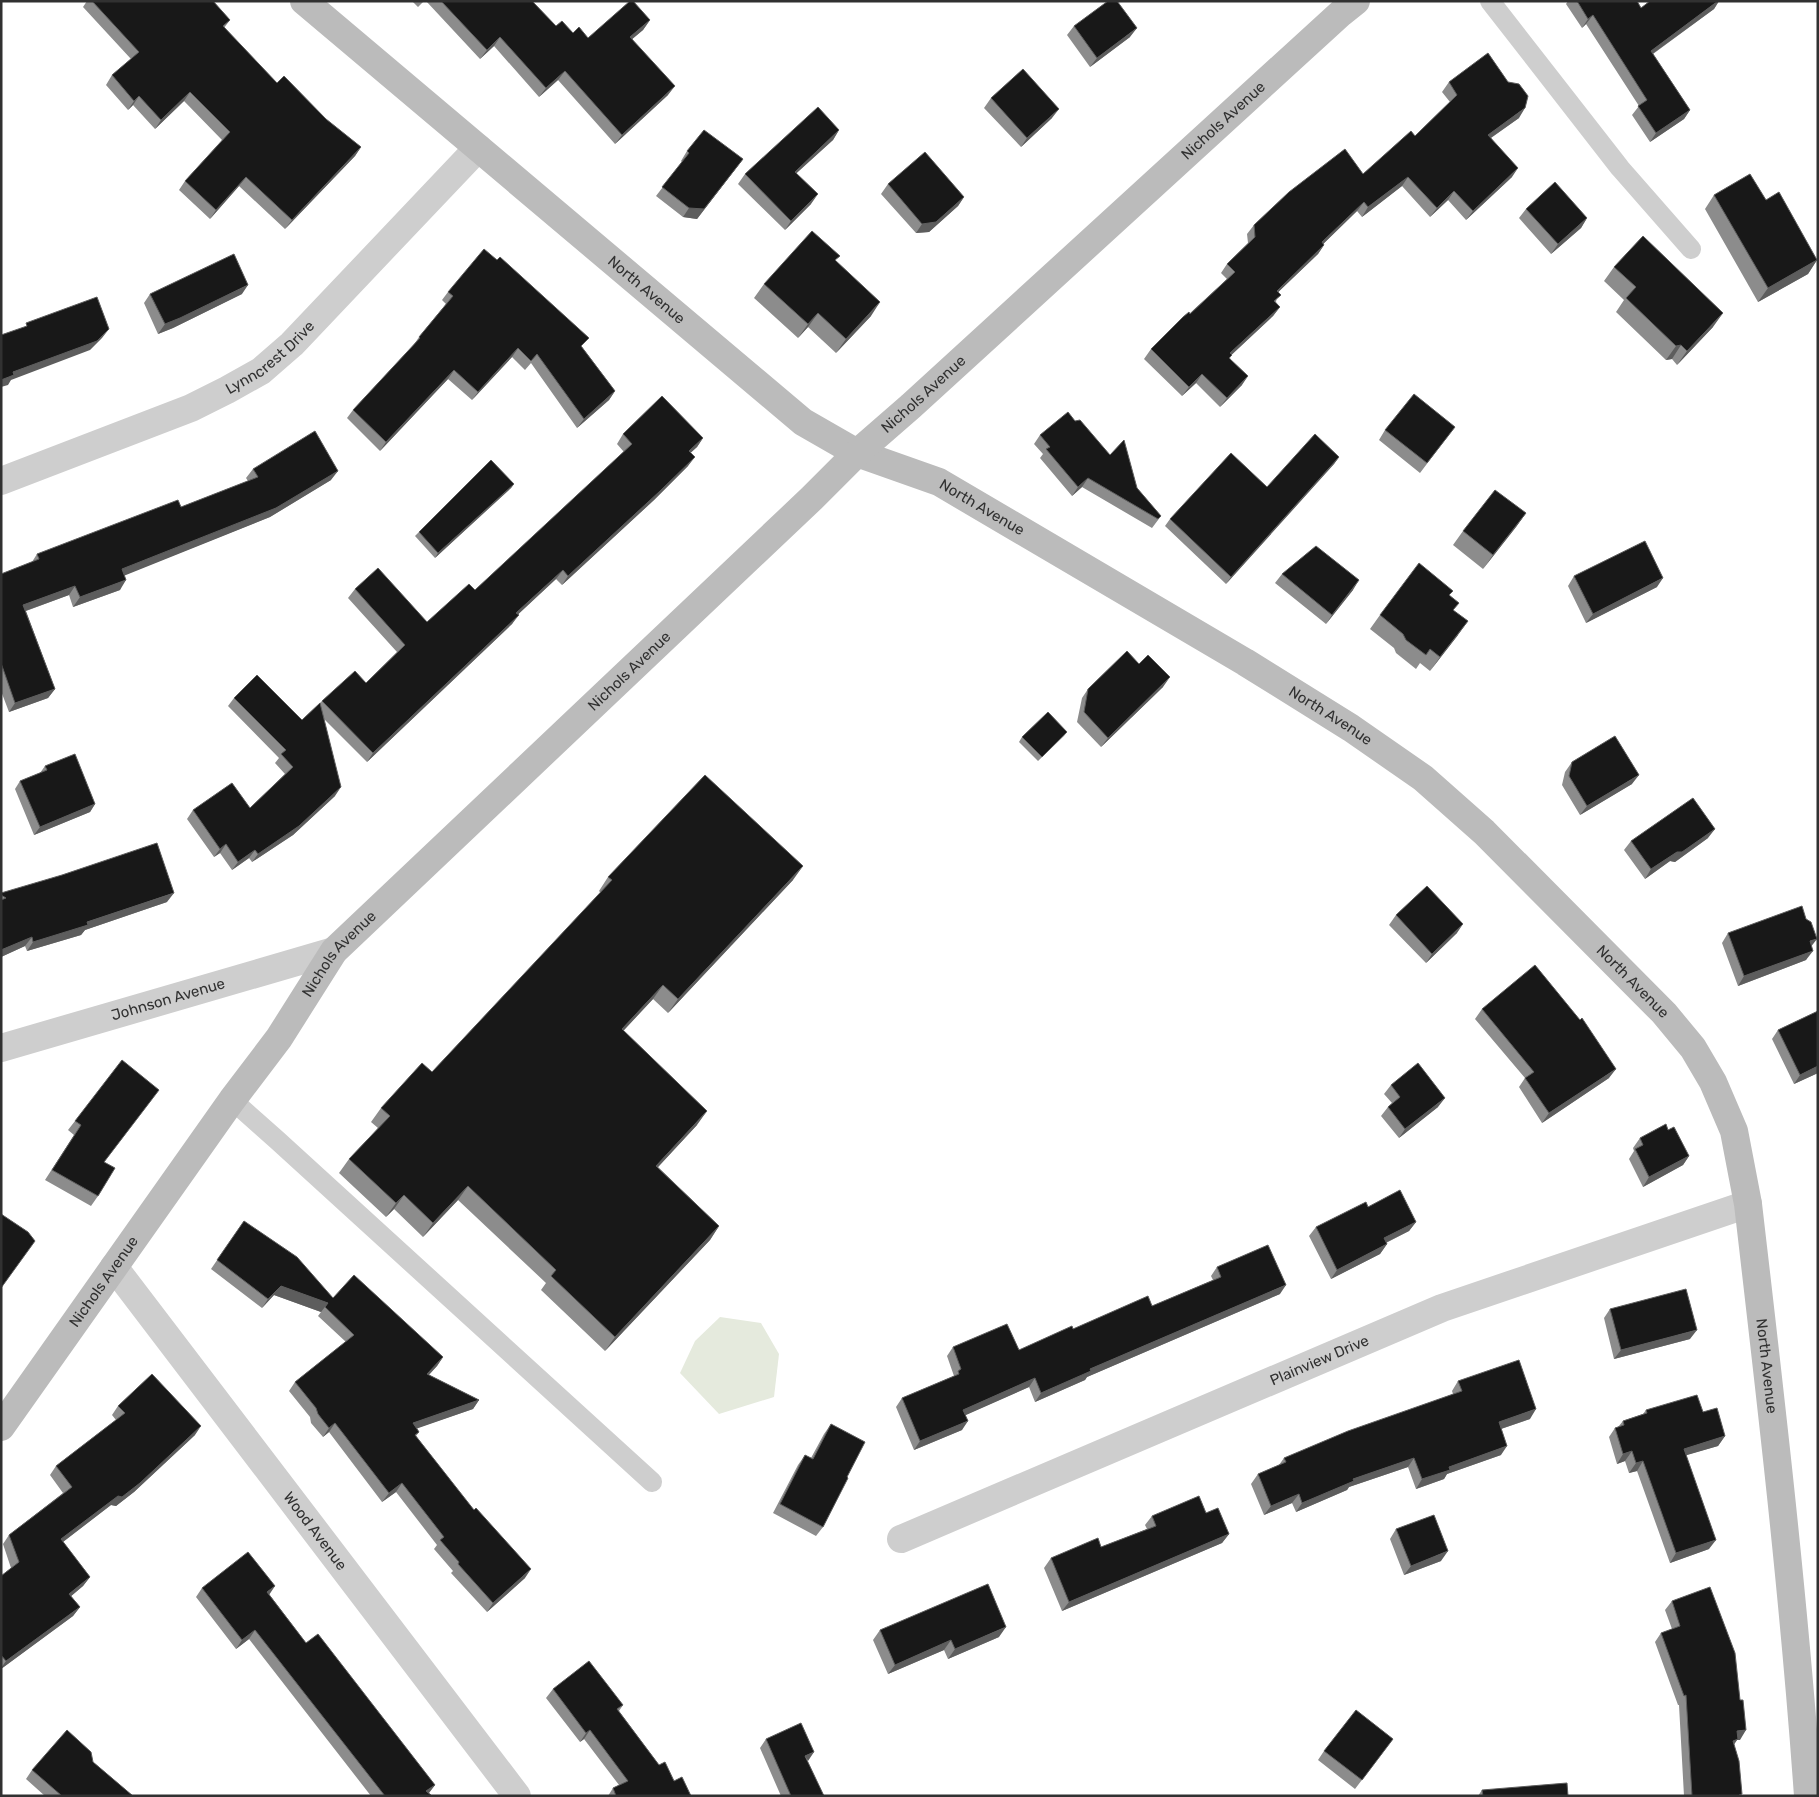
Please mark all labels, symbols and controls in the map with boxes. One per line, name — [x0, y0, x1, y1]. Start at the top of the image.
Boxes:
street label: Nichols Avenue — [1178, 78, 1269, 163]
street label: North Avenue — [604, 252, 689, 328]
street label: Lynncrest Drive — [222, 317, 318, 398]
street label: Nichols Avenue — [878, 352, 969, 437]
street label: North Avenue — [936, 475, 1028, 539]
street label: Nichols Avenue — [584, 628, 674, 715]
street label: North Avenue — [1285, 682, 1376, 749]
street label: Nichols Avenue — [298, 907, 380, 1000]
street label: North Avenue — [1593, 941, 1673, 1022]
street label: Johnson Avenue — [109, 974, 227, 1024]
street label: Nichols Avenue — [65, 1233, 142, 1331]
street label: North Avenue — [1752, 1317, 1781, 1415]
street label: Plainview Drive — [1267, 1331, 1372, 1389]
street label: Wood Avenue — [280, 1488, 351, 1574]

